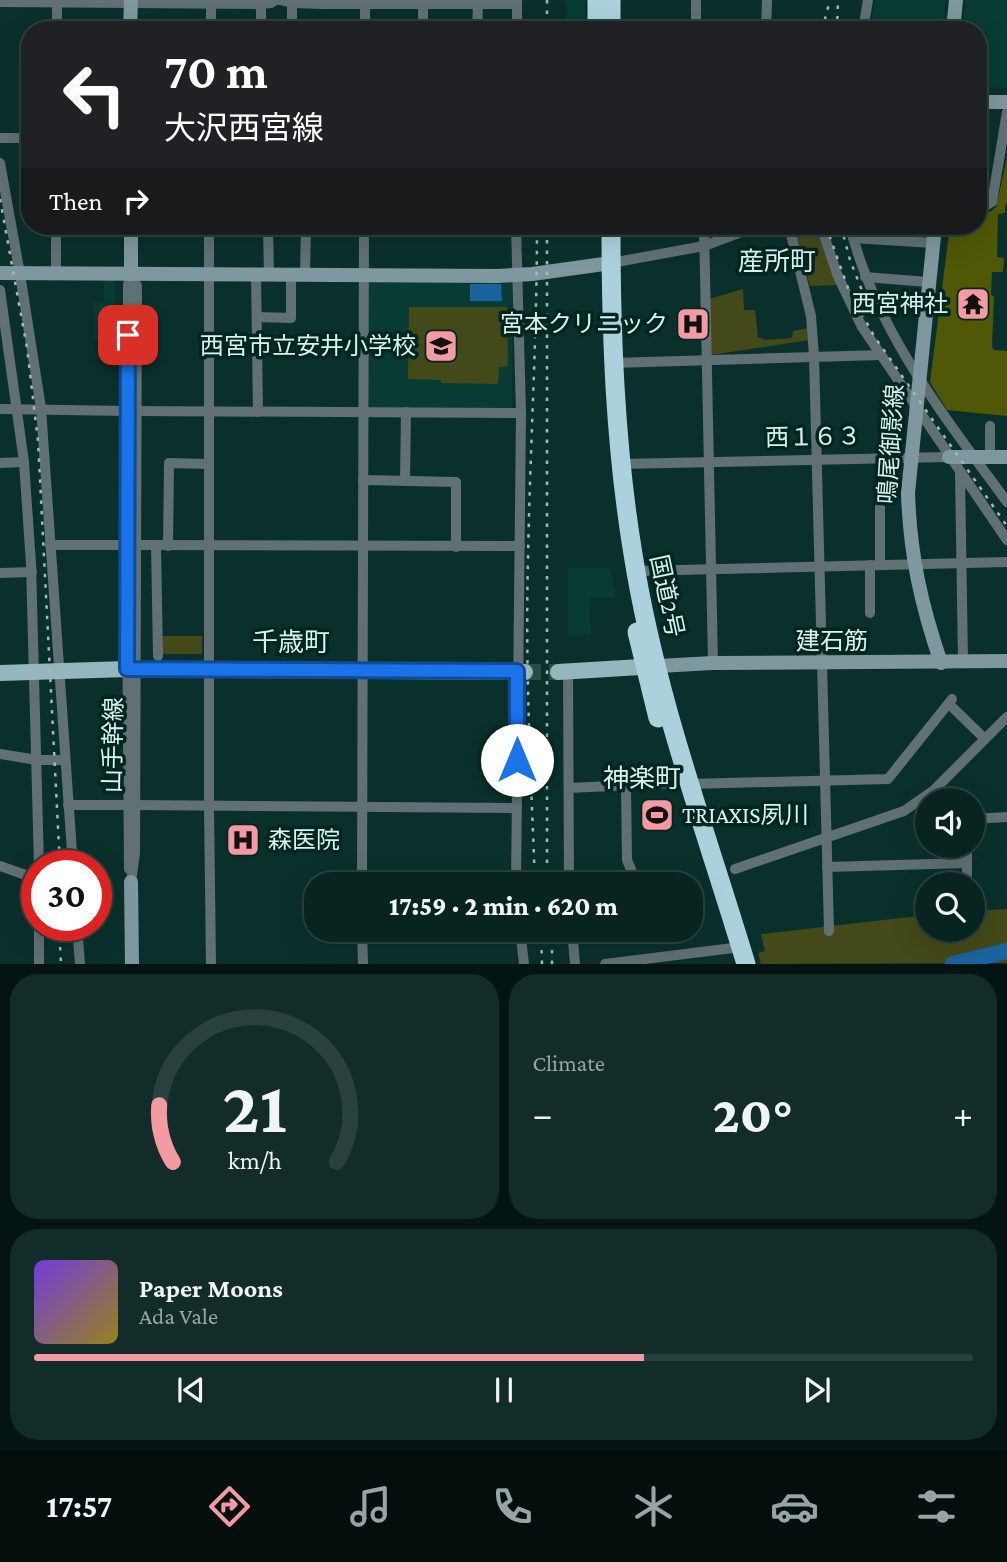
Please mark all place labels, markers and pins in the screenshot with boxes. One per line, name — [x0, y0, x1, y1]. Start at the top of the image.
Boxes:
temple icon: 西宮神社 — [954, 285, 992, 323]
place label: 西宮神社 — [852, 290, 948, 317]
pin — [98, 305, 158, 365]
hospital icon: 宮本クリニック — [674, 305, 712, 343]
place label: 宮本クリニック — [500, 310, 668, 337]
school or university icon: 西宮市立安井小学校 — [422, 327, 460, 365]
place label: 西宮市立安井小学校 — [200, 332, 416, 359]
sports icon: TRIAXIS夙川 — [638, 796, 676, 834]
place label: TRIAXIS夙川 — [682, 801, 809, 828]
hospital icon: 森医院 — [224, 821, 262, 859]
place label: 森医院 — [268, 826, 340, 853]

